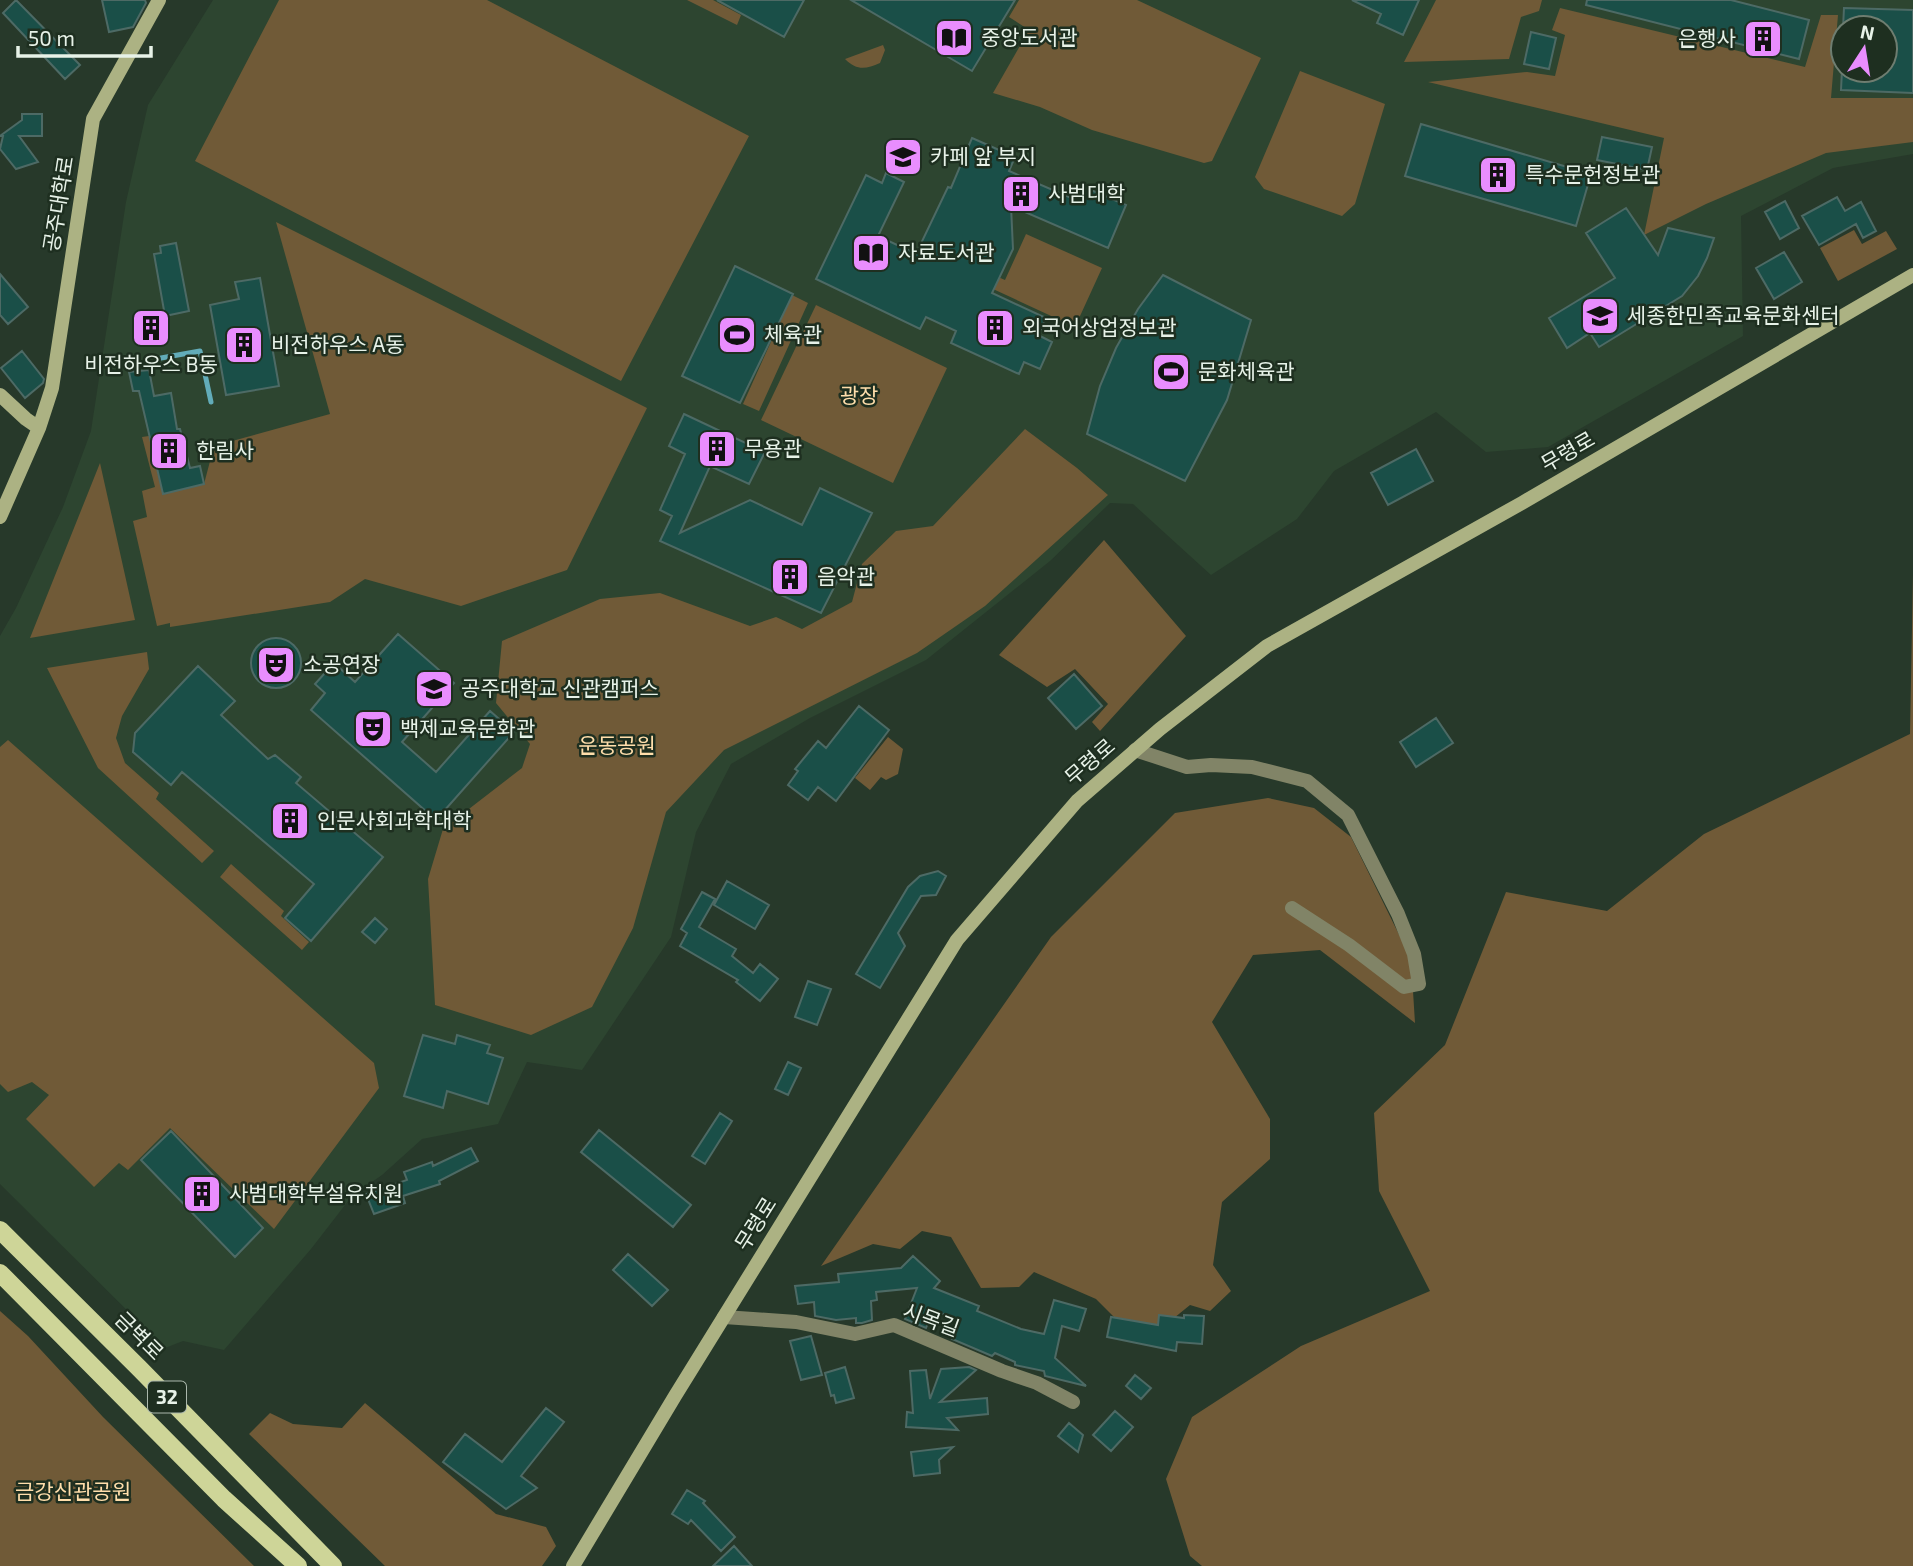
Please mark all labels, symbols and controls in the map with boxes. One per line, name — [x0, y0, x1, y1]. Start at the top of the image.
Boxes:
scale bar — [18, 14, 150, 58]
north arrow — [1829, 14, 1899, 84]
library icon: 중앙도서관 — [933, 17, 975, 59]
building icon: 은행사 — [1742, 18, 1784, 60]
text: N — [1859, 19, 1877, 45]
place label: 중앙도서관 — [981, 24, 1078, 49]
text: 50 m — [28, 25, 75, 50]
place label: 은행사 — [1678, 25, 1736, 50]
school or university icon: 카페 앞 부지 — [882, 136, 924, 178]
place label: 카페 앞 부지 — [930, 143, 1036, 168]
street label: 공주대학로 — [38, 154, 77, 253]
building icon: 특수문헌정보관 — [1477, 154, 1519, 196]
place label: 특수문헌정보관 — [1525, 161, 1660, 186]
building icon: 사범대학 — [1000, 173, 1042, 215]
place label: 사범대학 — [1048, 180, 1125, 205]
library icon: 자료도서관 — [850, 232, 892, 274]
place label: 자료도서관 — [898, 239, 995, 264]
school or university icon: 세종한민족교육문화센터 — [1579, 295, 1621, 337]
place label: 세종한민족교육문화센터 — [1627, 302, 1840, 327]
building icon: 비전하우스 B동 — [130, 307, 172, 349]
building icon: 외국어상업정보관 — [974, 307, 1016, 349]
sports icon: 체육관 — [716, 314, 758, 356]
place label: 외국어상업정보관 — [1022, 314, 1177, 339]
place label: 체육관 — [764, 321, 822, 346]
building icon: 비전하우스 A동 — [223, 324, 265, 366]
place label: 비전하우스 A동 — [271, 331, 405, 356]
place label: 비전하우스 B동 — [84, 351, 218, 376]
sports icon: 문화체육관 — [1150, 351, 1192, 393]
place label: 문화체육관 — [1198, 358, 1295, 383]
park label: 광장 — [840, 382, 878, 407]
street label: 무령로 — [1536, 425, 1599, 476]
building icon: 무용관 — [696, 428, 738, 470]
building icon: 한림사 — [148, 430, 190, 472]
place label: 무용관 — [744, 435, 802, 460]
place label: 한림사 — [196, 437, 254, 462]
building icon: 음악관 — [769, 556, 811, 598]
place label: 음악관 — [817, 563, 875, 588]
theatre icon: 소공연장 — [255, 644, 297, 686]
place label: 소공연장 — [303, 651, 380, 676]
school or university icon: 공주대학교 신관캠퍼스 — [413, 668, 455, 710]
place label: 공주대학교 신관캠퍼스 — [461, 675, 659, 700]
theatre icon: 백제교육문화관 — [352, 708, 394, 750]
place label: 백제교육문화관 — [400, 715, 535, 740]
park label: 운동공원 — [578, 732, 656, 757]
street label: 무령로 — [1059, 732, 1119, 789]
building icon: 인문사회과학대학 — [269, 800, 311, 842]
place label: 인문사회과학대학 — [317, 807, 472, 832]
building icon: 사범대학부설유치원 — [181, 1173, 223, 1215]
place label: 사범대학부설유치원 — [229, 1180, 403, 1205]
street label: 무령로 — [729, 1192, 781, 1254]
street label: 시목길 — [900, 1297, 963, 1340]
street label: 금벽로 — [111, 1306, 169, 1364]
road number: 32 — [148, 1382, 186, 1413]
park label: 금강신관공원 — [15, 1478, 131, 1503]

